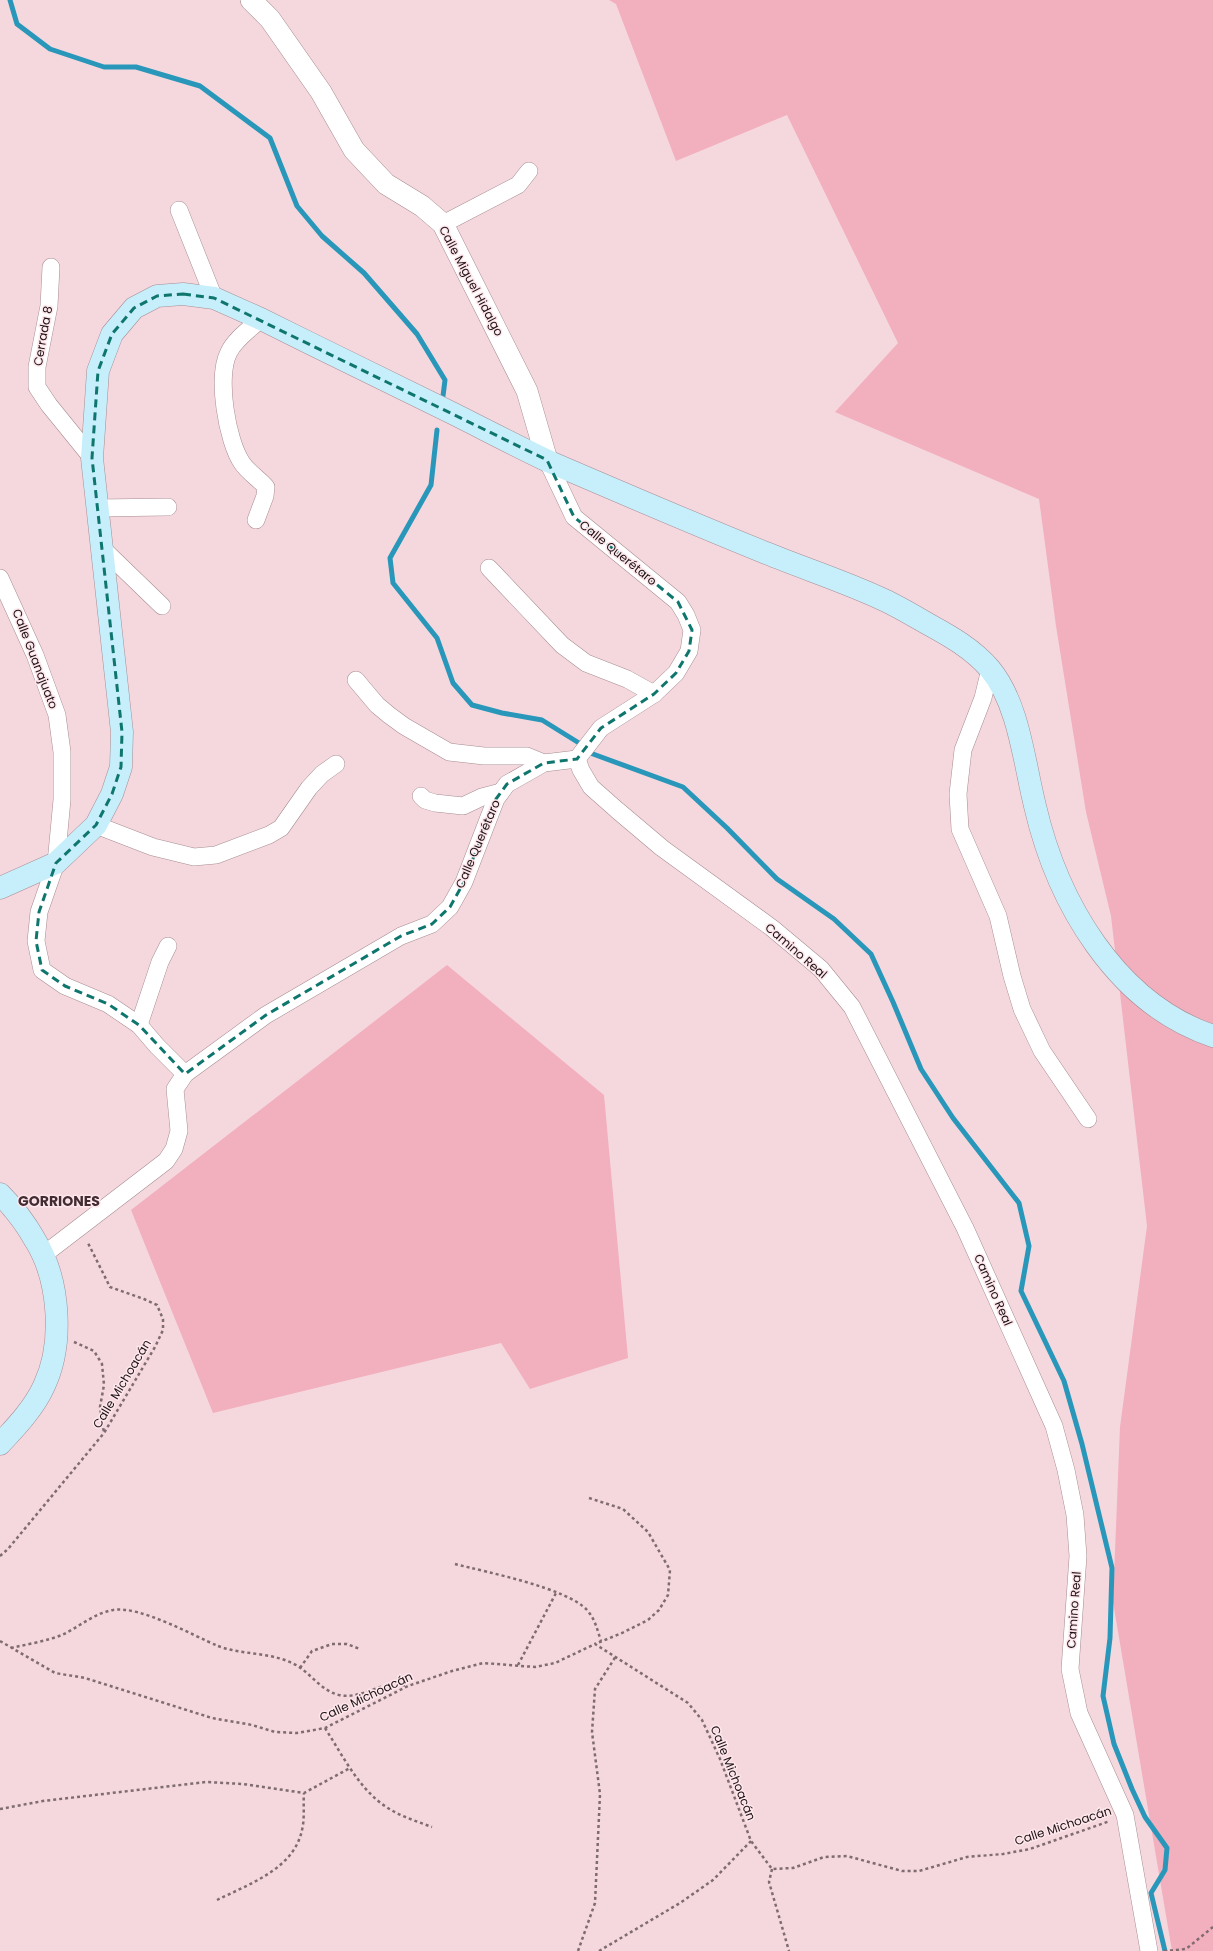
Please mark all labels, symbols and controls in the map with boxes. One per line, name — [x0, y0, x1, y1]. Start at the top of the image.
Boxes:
street label: Calle Miguel Hidalgo — [435, 223, 508, 339]
street label: Cerrada 8 — [29, 305, 56, 367]
street label: Calle Querétaro — [576, 516, 661, 589]
street label: Calle Guanajuato — [9, 606, 62, 711]
street label: Calle Querétaro — [451, 796, 504, 891]
street label: Camino Real — [762, 919, 831, 982]
district label: GORRIONES — [18, 1191, 100, 1211]
street label: Camino Real — [970, 1251, 1017, 1328]
street label: Calle Michoacán — [88, 1336, 155, 1431]
street label: Camino Real — [1062, 1571, 1085, 1649]
street label: Calle Michoacán — [316, 1667, 415, 1726]
street label: Calle Michoacán — [707, 1723, 760, 1823]
street label: Calle Michoacán — [1012, 1802, 1114, 1849]

